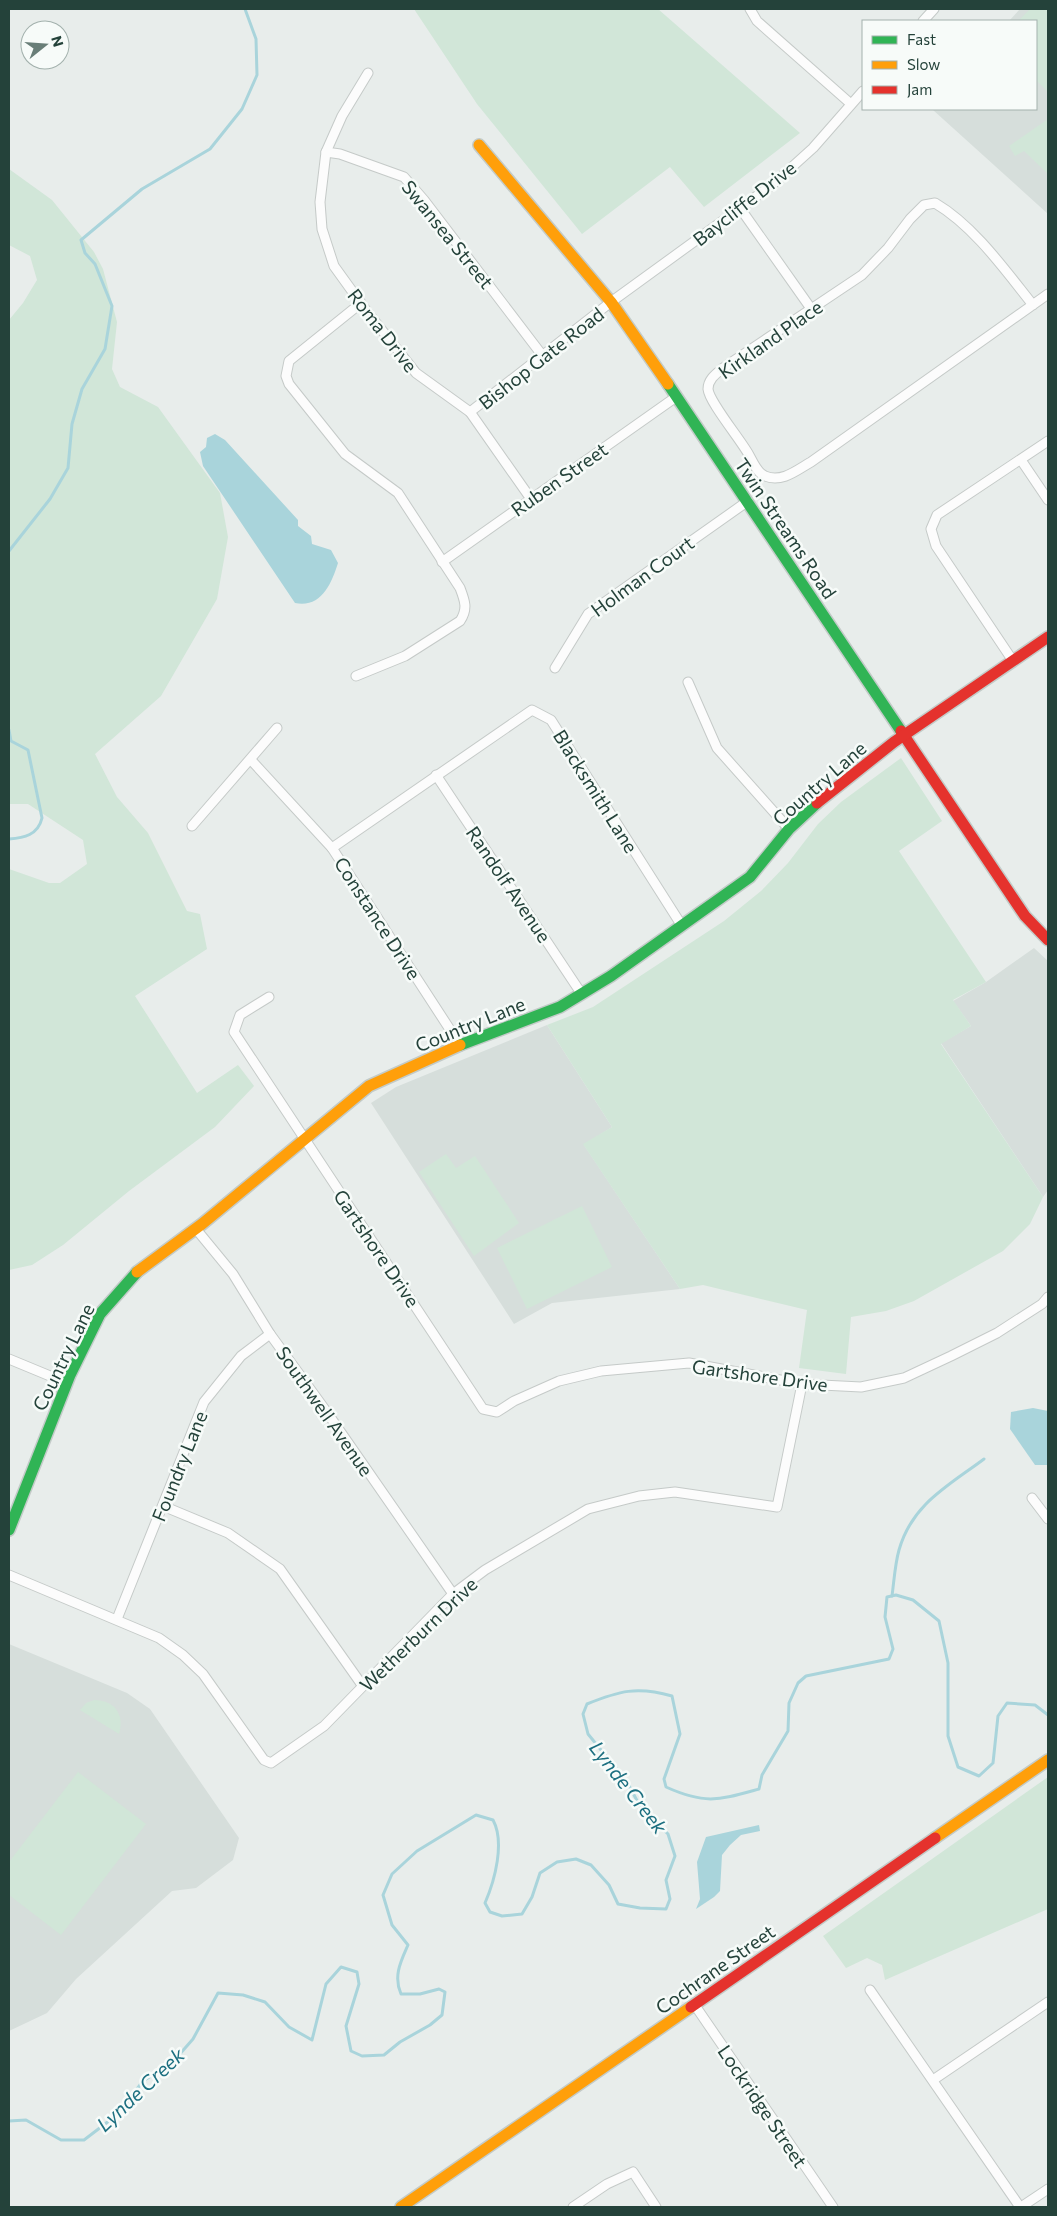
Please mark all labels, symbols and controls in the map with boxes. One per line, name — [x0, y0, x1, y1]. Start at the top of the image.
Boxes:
north arrow — [20, 20, 70, 70]
legend — [862, 20, 1037, 110]
text: Fast — [907, 30, 936, 48]
text: N — [48, 34, 68, 49]
text: Slow — [907, 55, 940, 73]
text: Jam — [907, 80, 932, 98]
street label: Baycliffe Drive — [688, 156, 800, 250]
street label: Swansea Street — [397, 175, 499, 293]
street label: Roma Drive — [343, 284, 423, 376]
street label: Kirkland Place — [713, 295, 827, 383]
street label: Bishop Gate Road — [474, 302, 608, 414]
street label: Ruben Street — [506, 437, 612, 521]
street label: Twin Streams Road — [730, 453, 842, 603]
street label: Holman Court — [586, 531, 698, 621]
street label: Blacksmith Lane — [549, 725, 643, 857]
street label: Country Lane — [768, 736, 870, 830]
street label: Randolf Avenue — [462, 822, 556, 946]
street label: Constance Drive — [330, 852, 426, 984]
street label: Country Lane — [412, 992, 528, 1056]
street label: Gartshore Drive — [329, 1185, 425, 1311]
street label: Country Lane — [27, 1300, 99, 1414]
street label: Southwell Avenue — [272, 1342, 378, 1480]
street label: Gartshore Drive — [691, 1354, 829, 1396]
street label: Foundry Lane — [146, 1407, 212, 1525]
street label: Wetherburn Drive — [355, 1572, 481, 1696]
water label: Lynde Creek — [585, 1736, 674, 1839]
street label: Cochrane Street — [651, 1919, 779, 2019]
street label: Lockridge Street — [714, 2040, 813, 2172]
water label: Lynde Creek — [91, 2041, 190, 2136]

